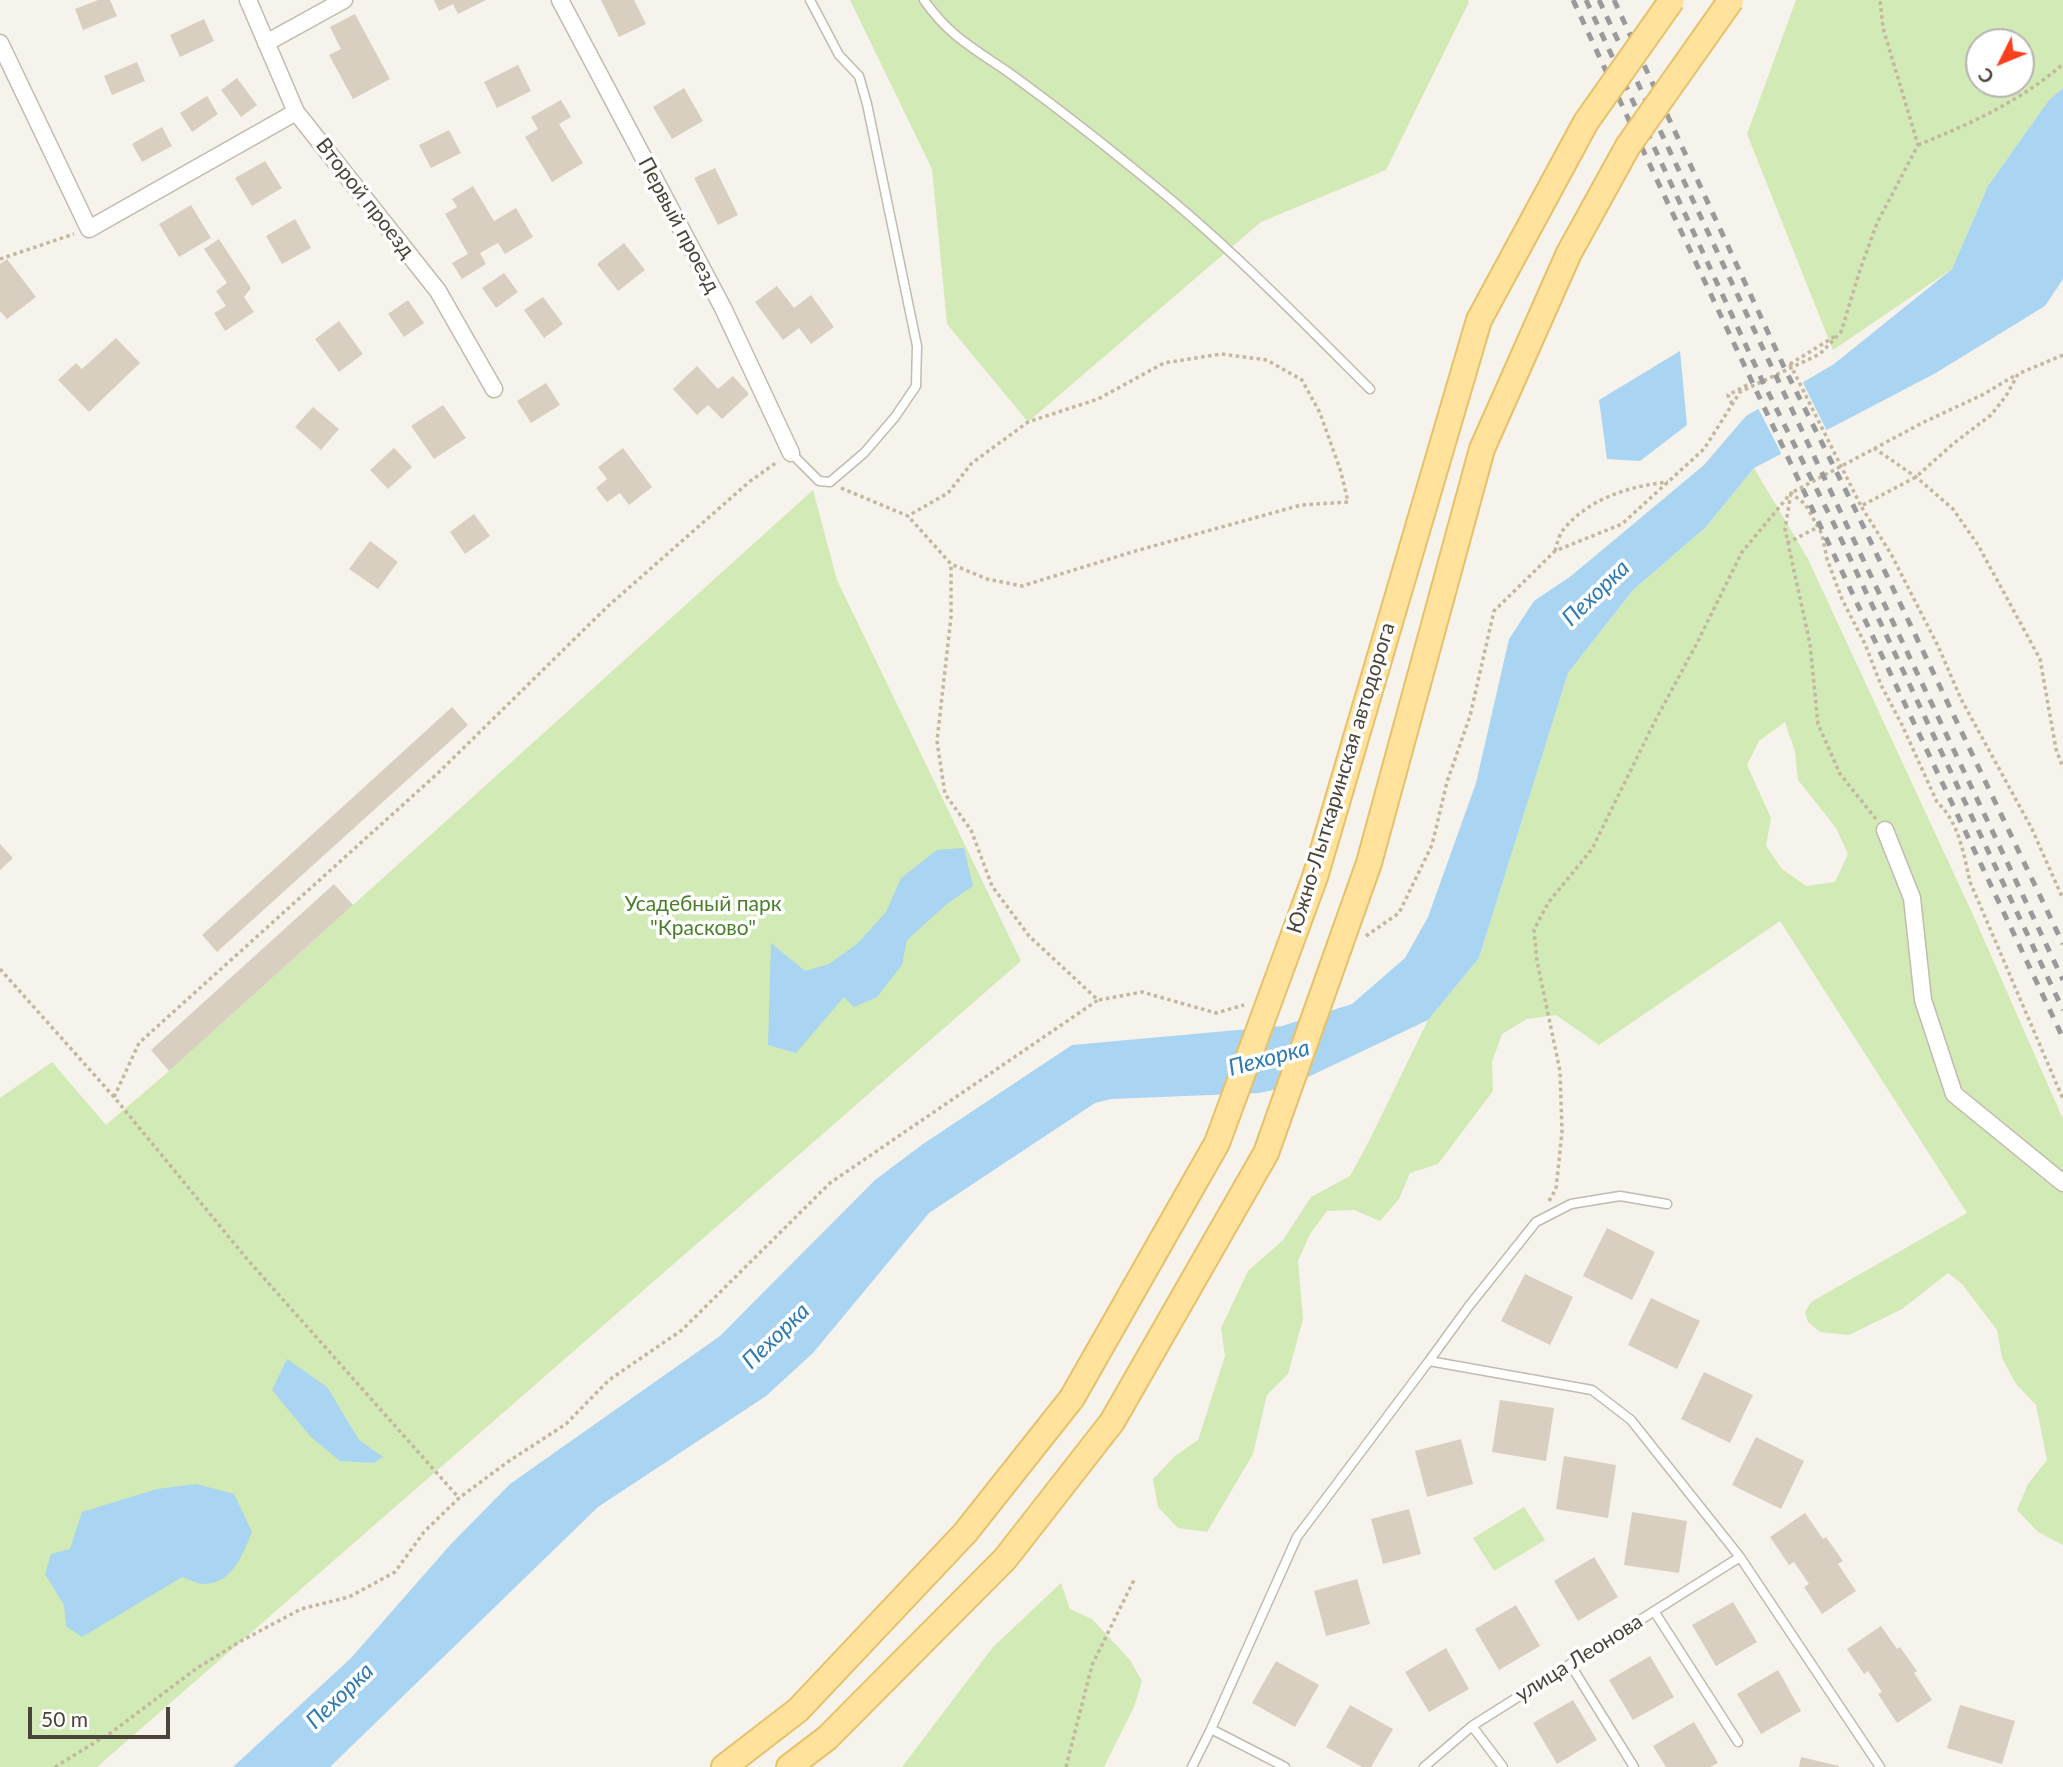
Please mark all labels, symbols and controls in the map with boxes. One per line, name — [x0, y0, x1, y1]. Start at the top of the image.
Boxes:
north arrow — [1965, 28, 2035, 98]
text: С — [1973, 64, 1998, 89]
street label: Второй проезд — [310, 133, 420, 263]
street label: Первый проезд — [633, 153, 725, 297]
water label: Пехорка — [1557, 554, 1635, 632]
street label: Южно-Лыткаринская автодорога — [1282, 620, 1400, 936]
park label: Усадебный парк "Красково" — [624, 891, 782, 941]
water label: Пехорка — [1225, 1034, 1313, 1082]
water label: Пехорка — [737, 1297, 815, 1375]
street label: улица Леонова — [1511, 1609, 1647, 1707]
water label: Пехорка — [301, 1657, 379, 1735]
scale bar — [32, 1694, 173, 1738]
text: 50 m — [41, 1706, 88, 1731]

